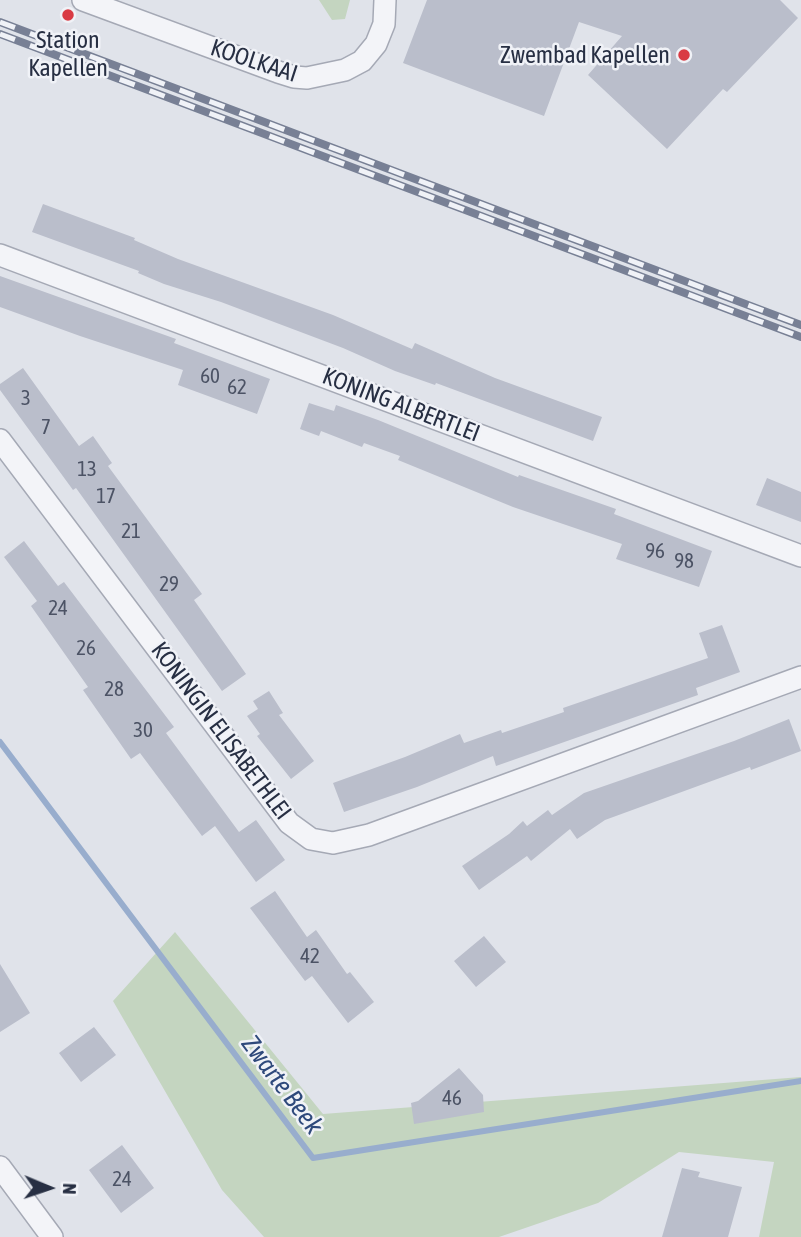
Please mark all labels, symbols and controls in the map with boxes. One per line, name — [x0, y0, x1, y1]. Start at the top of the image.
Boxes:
marker: Station Kapellen — [60, 7, 76, 23]
place label: Station Kapellen — [28, 26, 108, 82]
street label: KOOLKAAI — [207, 33, 301, 89]
place label: Zwembad Kapellen — [500, 41, 670, 69]
marker: Zwembad Kapellen — [676, 47, 692, 63]
street label: KONING ALBERTLEI — [318, 362, 484, 448]
house number: 60 — [200, 363, 220, 389]
house number: 62 — [227, 374, 247, 400]
house number: 3 — [21, 385, 31, 411]
house number: 7 — [41, 414, 51, 440]
house number: 13 — [77, 456, 97, 482]
house number: 17 — [96, 483, 116, 509]
house number: 21 — [121, 518, 141, 544]
house number: 96 — [645, 538, 665, 564]
house number: 98 — [674, 548, 694, 574]
house number: 29 — [159, 571, 179, 597]
house number: 24 — [48, 595, 68, 621]
house number: 26 — [76, 635, 96, 661]
street label: KONINGIN ELISABETHLEI — [145, 636, 297, 826]
house number: 28 — [104, 676, 124, 702]
house number: 30 — [133, 717, 153, 743]
house number: 42 — [300, 943, 320, 969]
water label: Zwarte Beek — [235, 1029, 329, 1141]
house number: 46 — [442, 1085, 462, 1111]
north arrow — [14, 1153, 84, 1223]
house number: 24 — [112, 1166, 132, 1192]
text: N — [59, 1183, 81, 1195]

